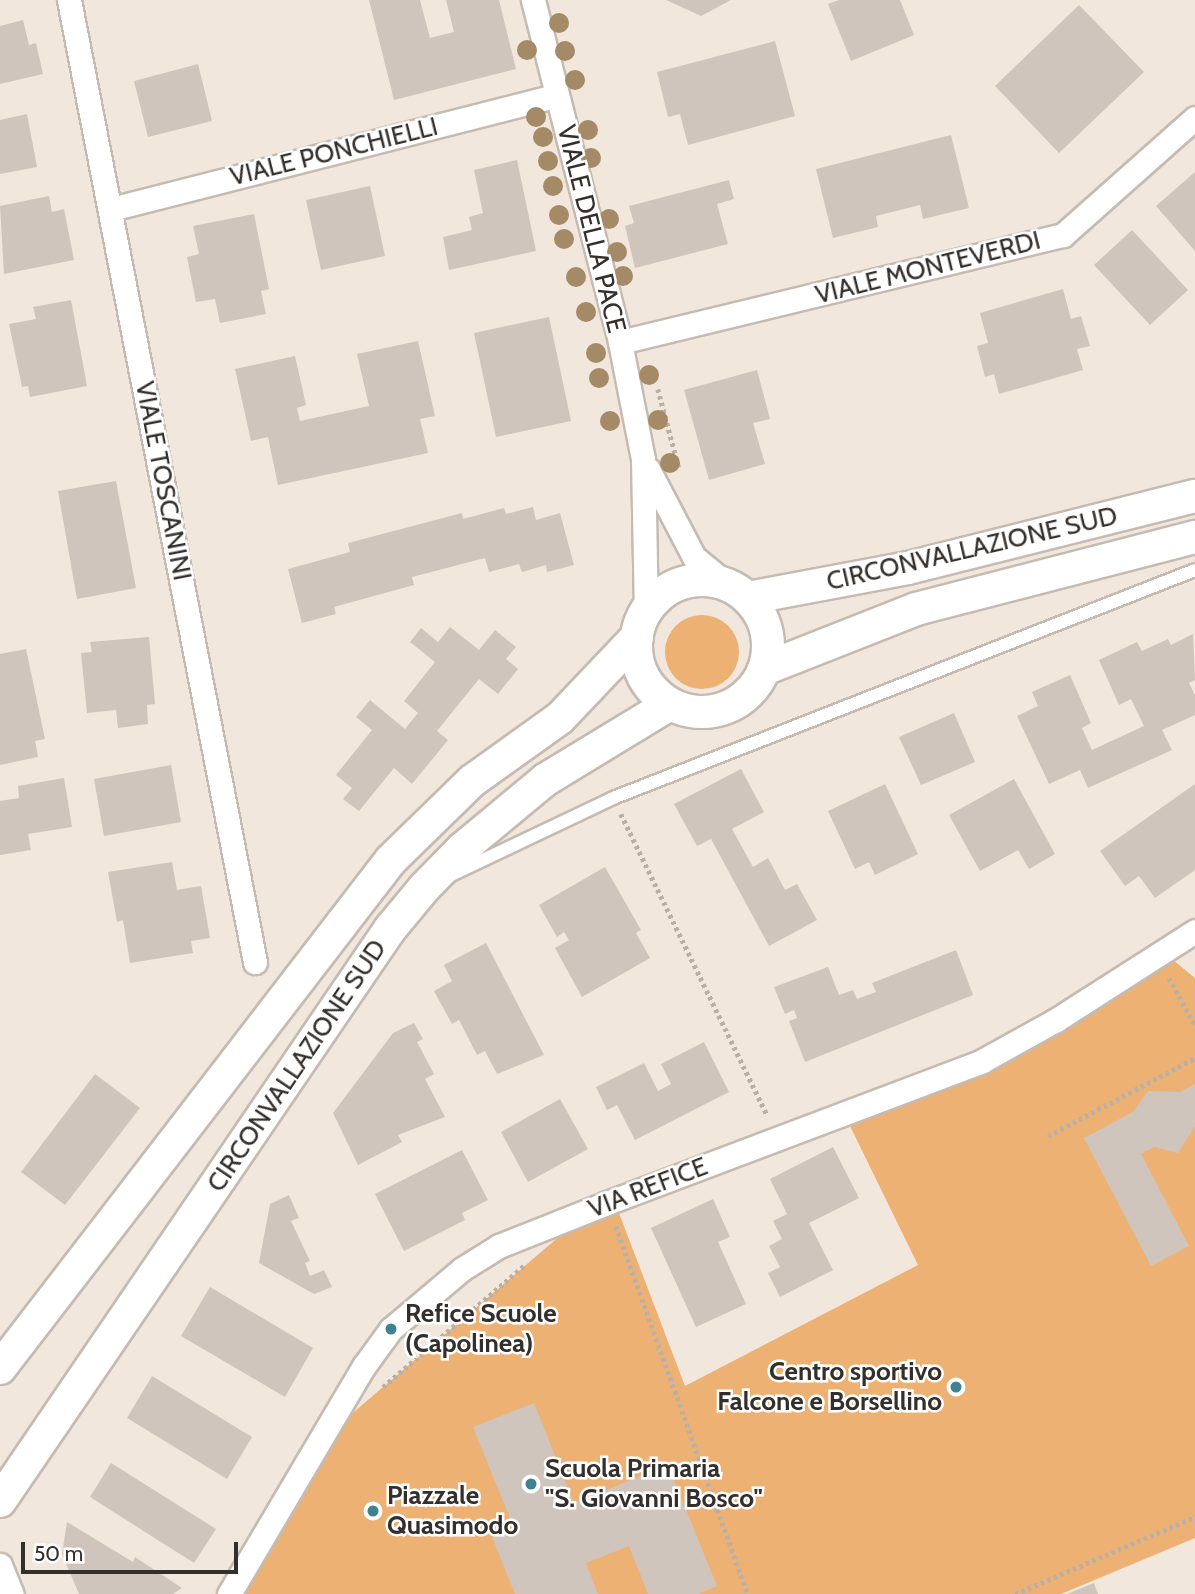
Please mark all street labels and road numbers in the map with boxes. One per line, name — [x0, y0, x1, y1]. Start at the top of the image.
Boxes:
street label: VIALE PONCHIELLI — [227, 111, 441, 193]
street label: VIALE DELLA PACE — [550, 122, 632, 336]
street label: VIALE MONTEVERDI — [812, 225, 1044, 311]
street label: VIALE TOSCANINI — [128, 379, 198, 583]
street label: CIRCONVALLAZIONE SUD — [824, 500, 1120, 598]
street label: CIRCONVALLAZIONE SUD — [201, 934, 393, 1198]
street label: VIA REFICE — [584, 1151, 712, 1225]

